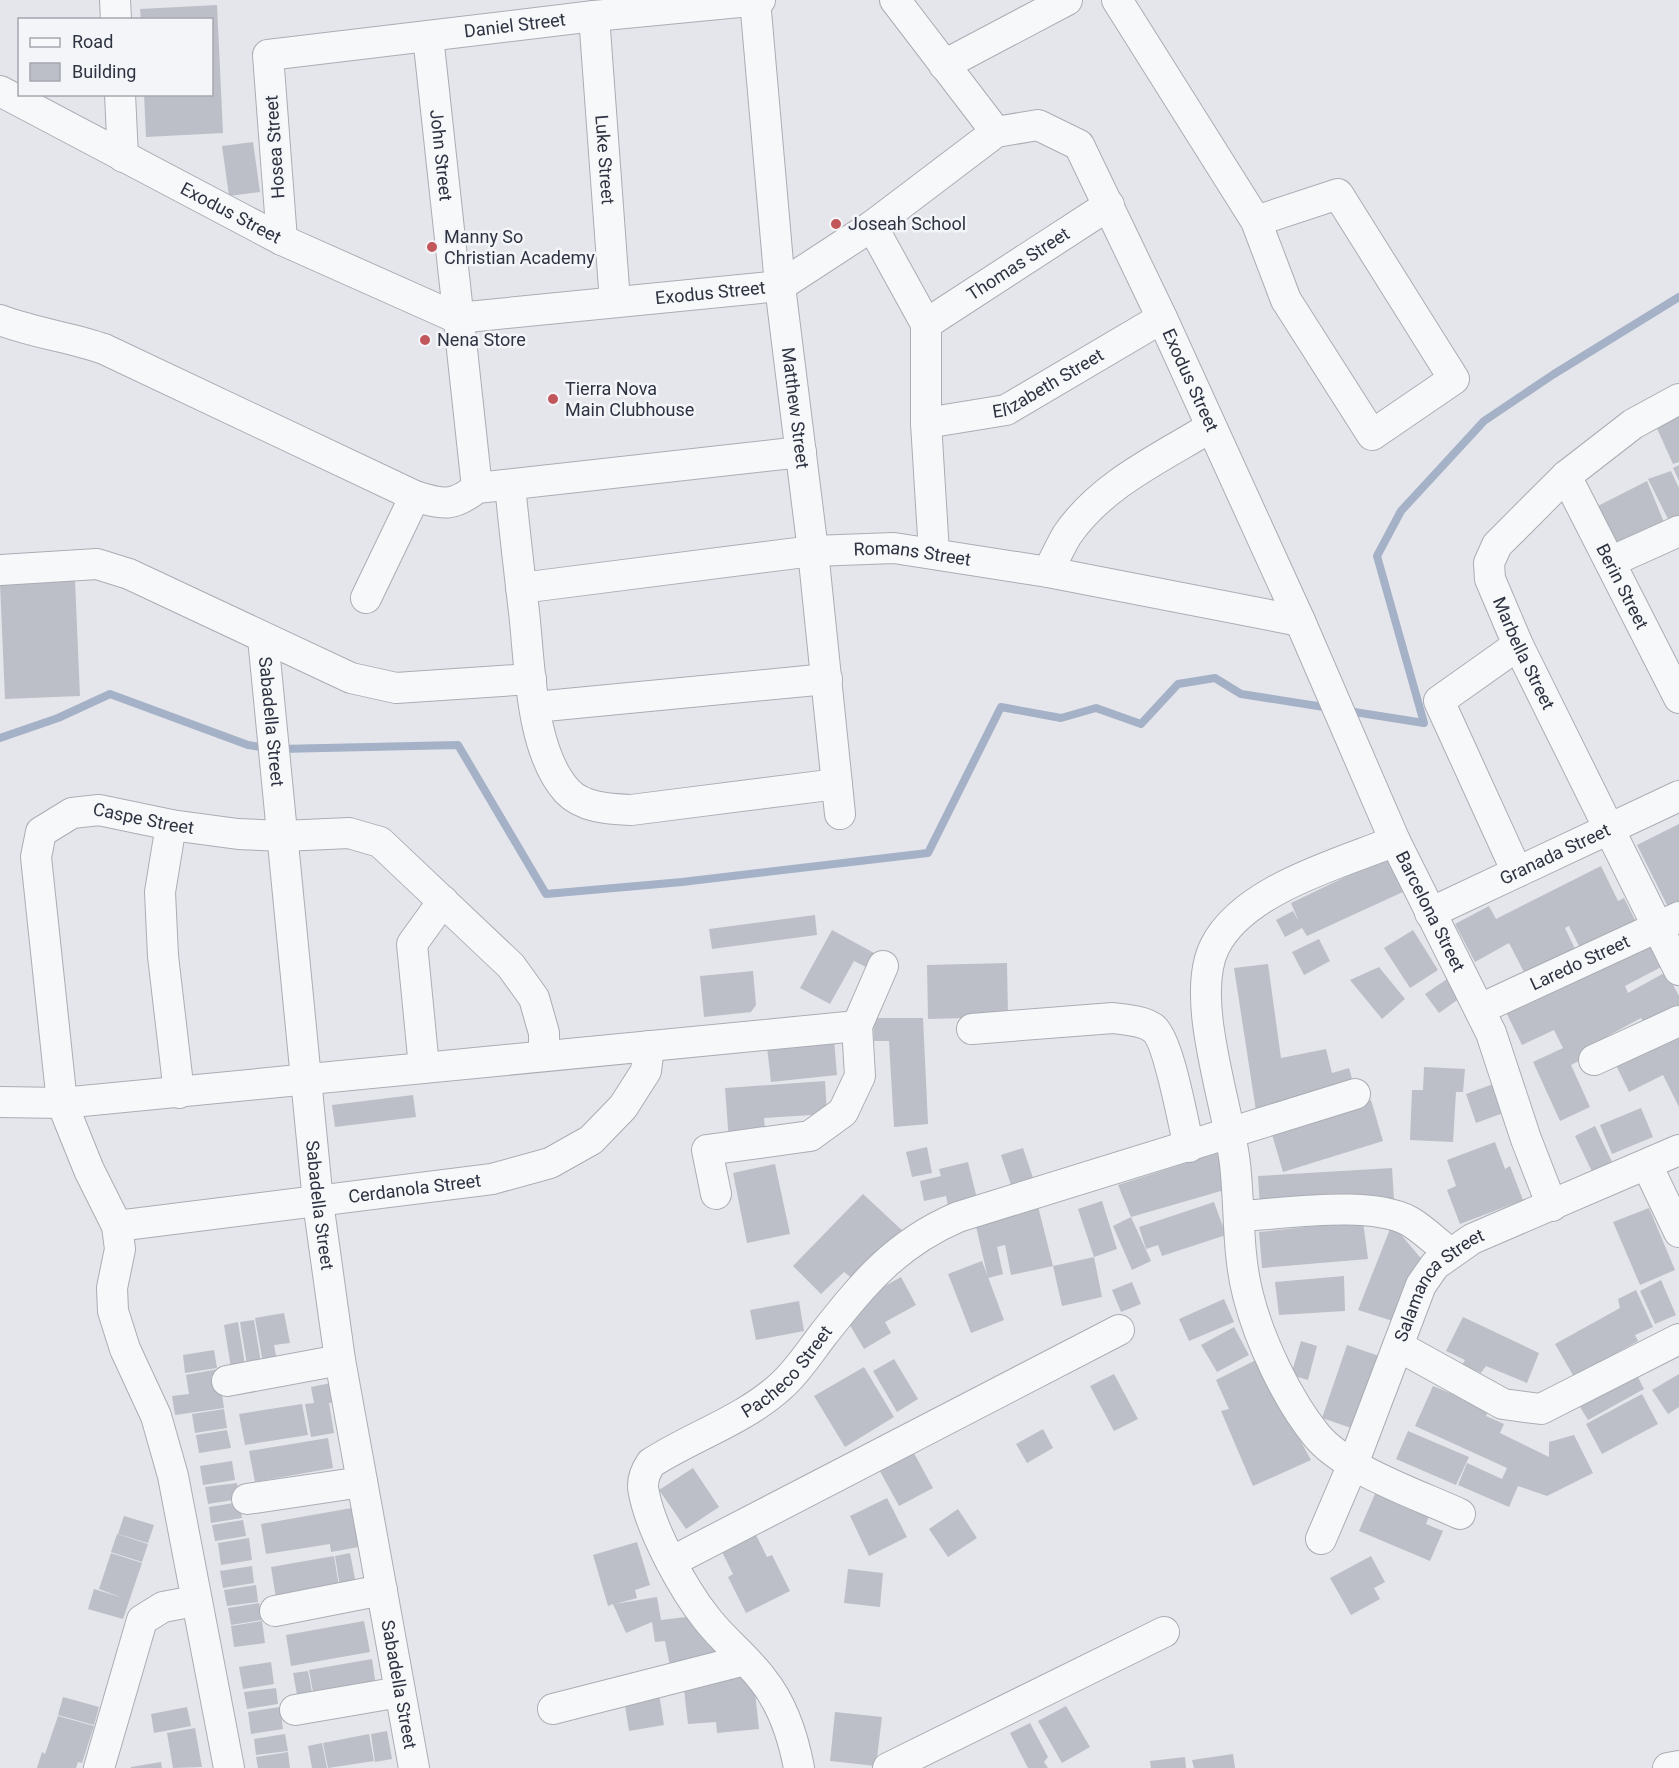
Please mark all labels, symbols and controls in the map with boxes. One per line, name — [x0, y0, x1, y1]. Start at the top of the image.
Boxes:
street label: Daniel Street — [463, 9, 567, 41]
legend — [18, 18, 213, 96]
text: Road — [72, 31, 113, 52]
text: Building — [72, 61, 136, 82]
street label: Hosea Street — [260, 94, 289, 199]
street label: John Street — [426, 108, 457, 202]
street label: Luke Street — [591, 114, 619, 205]
street label: Exodus Street — [177, 177, 285, 248]
place label: Joseah School — [848, 213, 966, 234]
marker: Joseah School — [829, 217, 843, 231]
street label: Thomas Street — [963, 223, 1073, 305]
place label: Manny So Christian Academy — [444, 226, 595, 268]
marker: Manny So Christian Academy — [425, 240, 439, 254]
street label: Exodus Street — [654, 277, 766, 308]
street label: Exodus Street — [1158, 325, 1223, 435]
place label: Nena Store — [437, 329, 526, 350]
marker: Nena Store — [418, 333, 432, 347]
street label: Elizabeth Street — [991, 344, 1107, 422]
street label: Matthew Street — [778, 346, 814, 470]
place label: Tierra Nova Main Clubhouse — [565, 378, 694, 420]
marker: Tierra Nova Main Clubhouse — [546, 392, 560, 406]
street label: Romans Street — [853, 537, 973, 570]
street label: Berin Street — [1592, 540, 1653, 633]
street label: Marbella Street — [1489, 594, 1559, 713]
street label: Sabadella Street — [255, 656, 288, 788]
street label: Caspe Street — [91, 798, 195, 838]
street label: Granada Street — [1496, 819, 1613, 889]
street label: Barcelona Street — [1392, 847, 1470, 975]
street label: Laredo Street — [1526, 930, 1633, 994]
street label: Sabadella Street — [302, 1139, 338, 1271]
street label: Cerdanola Street — [347, 1169, 482, 1207]
street label: Salamanca Street — [1390, 1224, 1487, 1344]
street label: Pacheco Street — [737, 1321, 836, 1422]
street label: Sabadella Street — [377, 1618, 421, 1751]

